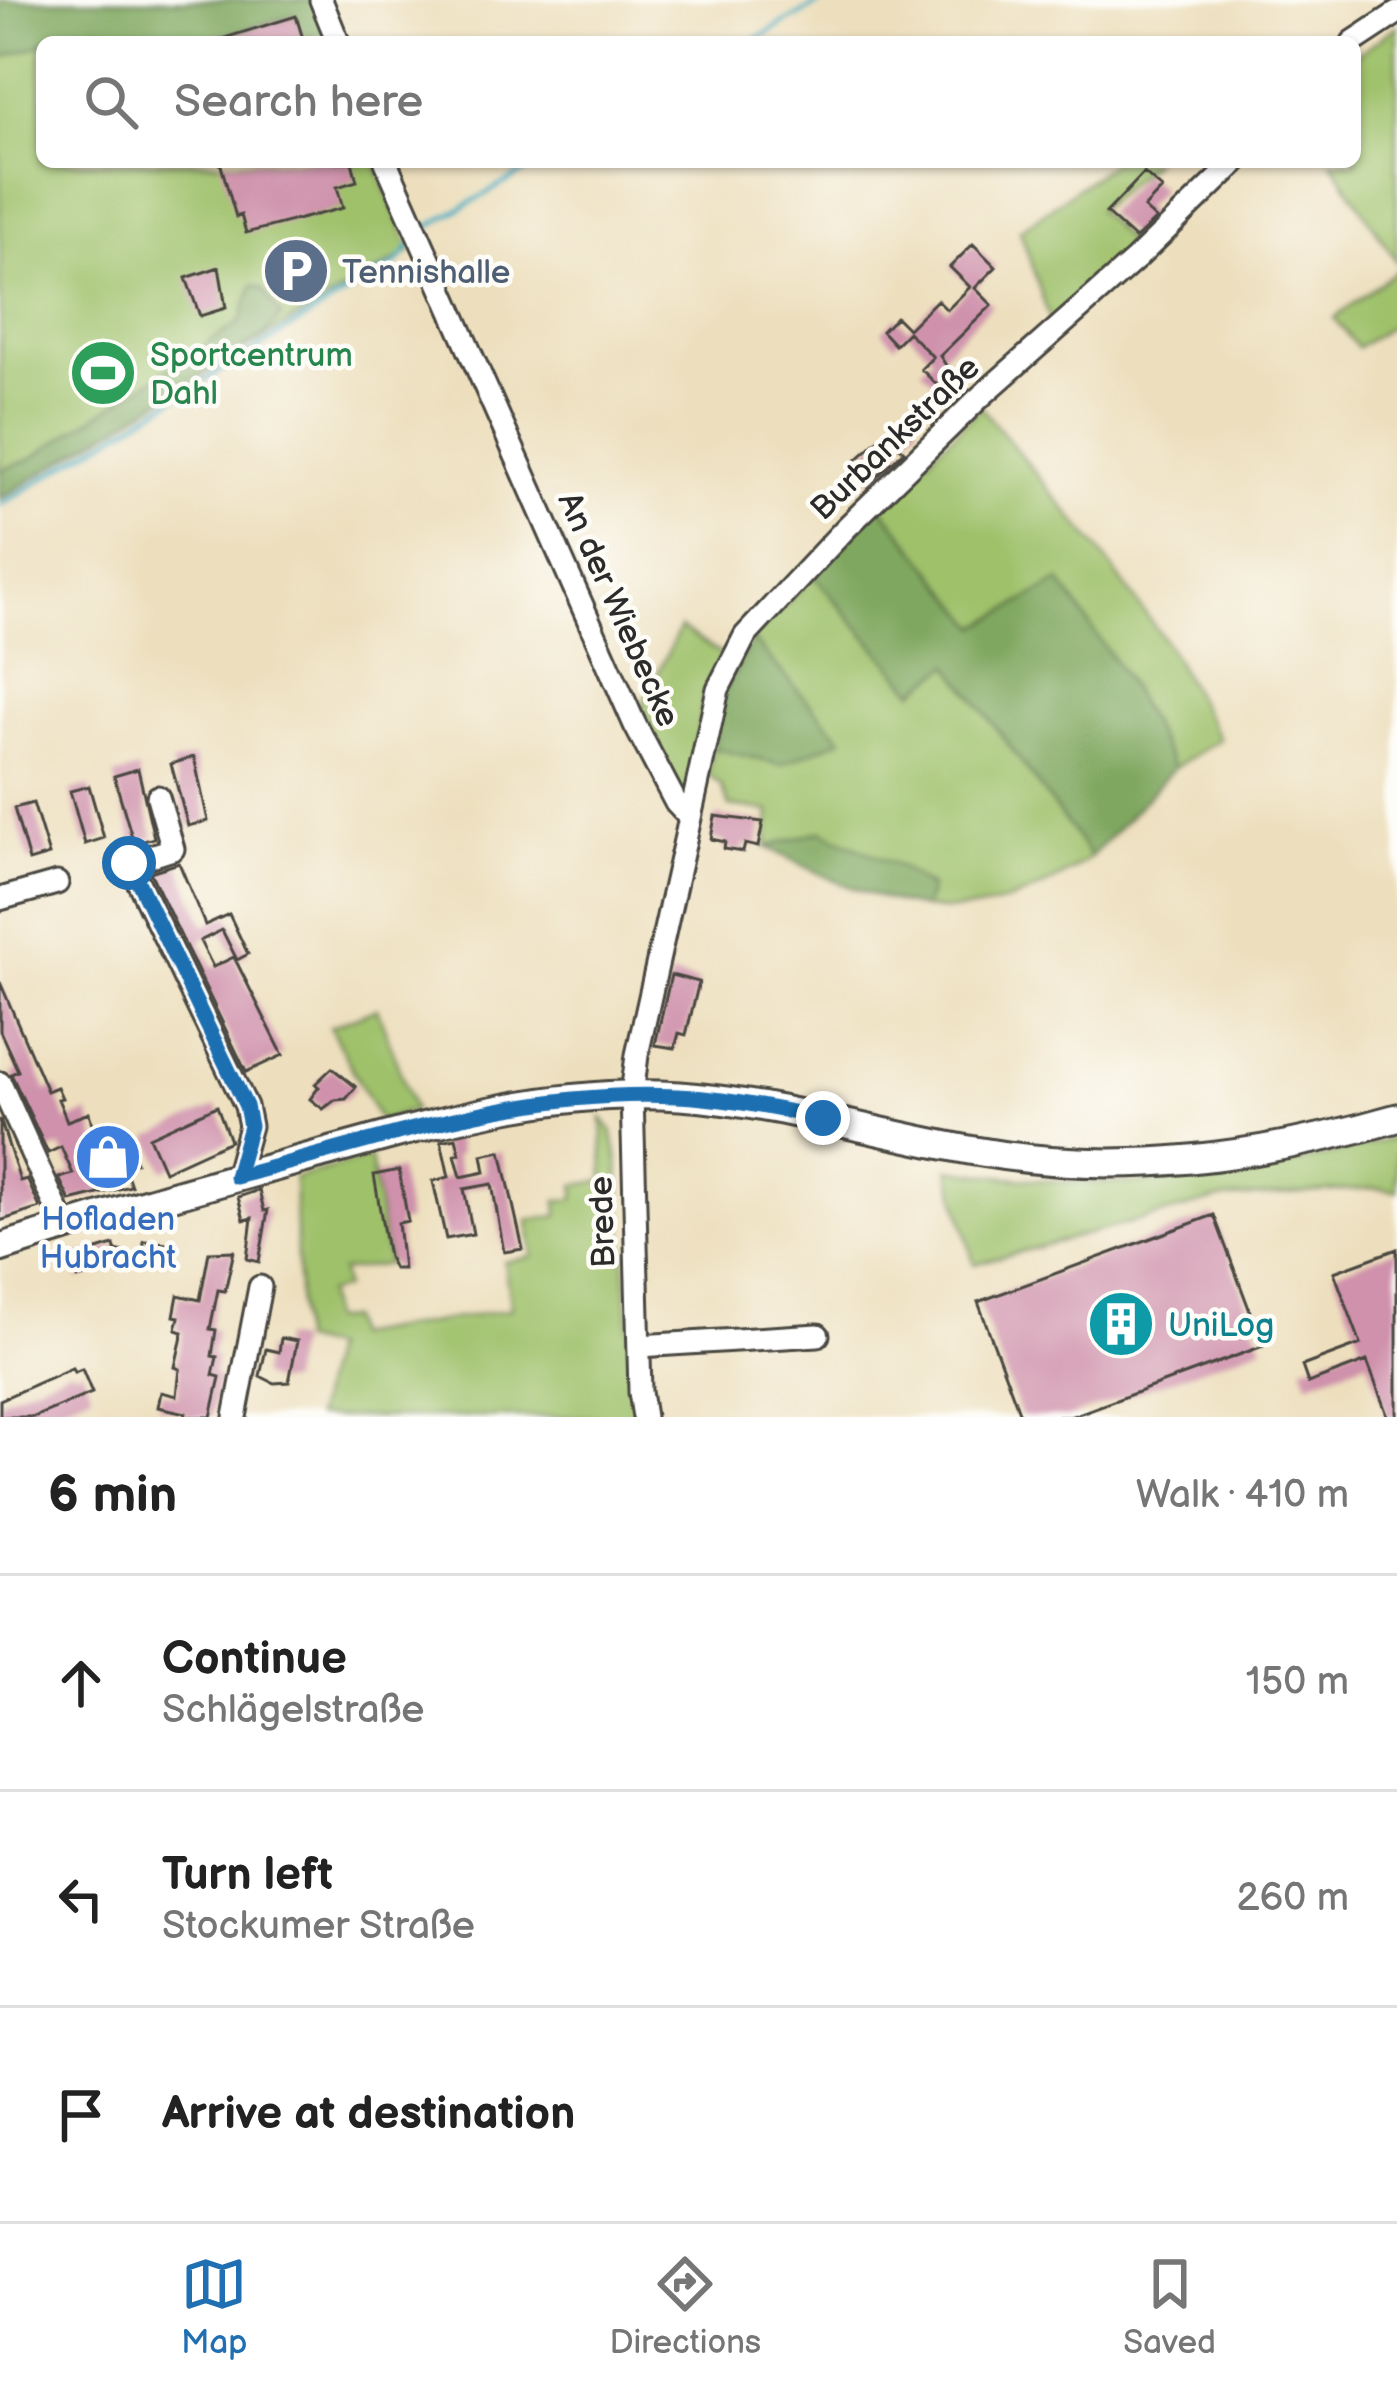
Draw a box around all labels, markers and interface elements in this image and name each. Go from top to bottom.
search box [36,36,1361,168]
icon: search [78,69,144,135]
text: Search here [174,75,423,130]
parking icon: Tennishalle [261,236,331,306]
place label: Tennishalle [342,253,510,293]
place label: Sportcentrum Dahl [150,336,353,414]
sports icon: Sportcentrum Dahl [68,338,138,408]
street label: Burbankstraße [803,348,988,529]
street label: An der Wiebecke [549,486,688,733]
route start [102,836,156,890]
route end [796,1091,850,1145]
shop icon: Hofladen Hubracht [73,1122,143,1192]
street label: Brede [581,1175,625,1269]
place label: Hofladen Hubracht [40,1200,176,1278]
building icon: UniLog [1086,1289,1156,1359]
place label: UniLog [1168,1306,1274,1346]
text: 6 min [48,1465,177,1526]
text: Walk · 410 m [1136,1472,1349,1519]
text: Continue [162,1632,347,1687]
icon: ahead [48,1650,114,1716]
text: 150 m [1246,1659,1349,1706]
text: Schlägelstraße [162,1687,424,1734]
text: Turn left [162,1848,333,1903]
icon: left [48,1866,114,1932]
text: 260 m [1236,1875,1349,1922]
text: Stockumer Straße [162,1903,475,1950]
icon: arrive [48,2082,114,2148]
text: Arrive at destination [162,2087,575,2142]
tab: Map [181,2251,247,2363]
tab: Directions [610,2251,761,2363]
tab: Saved [1123,2251,1216,2363]

